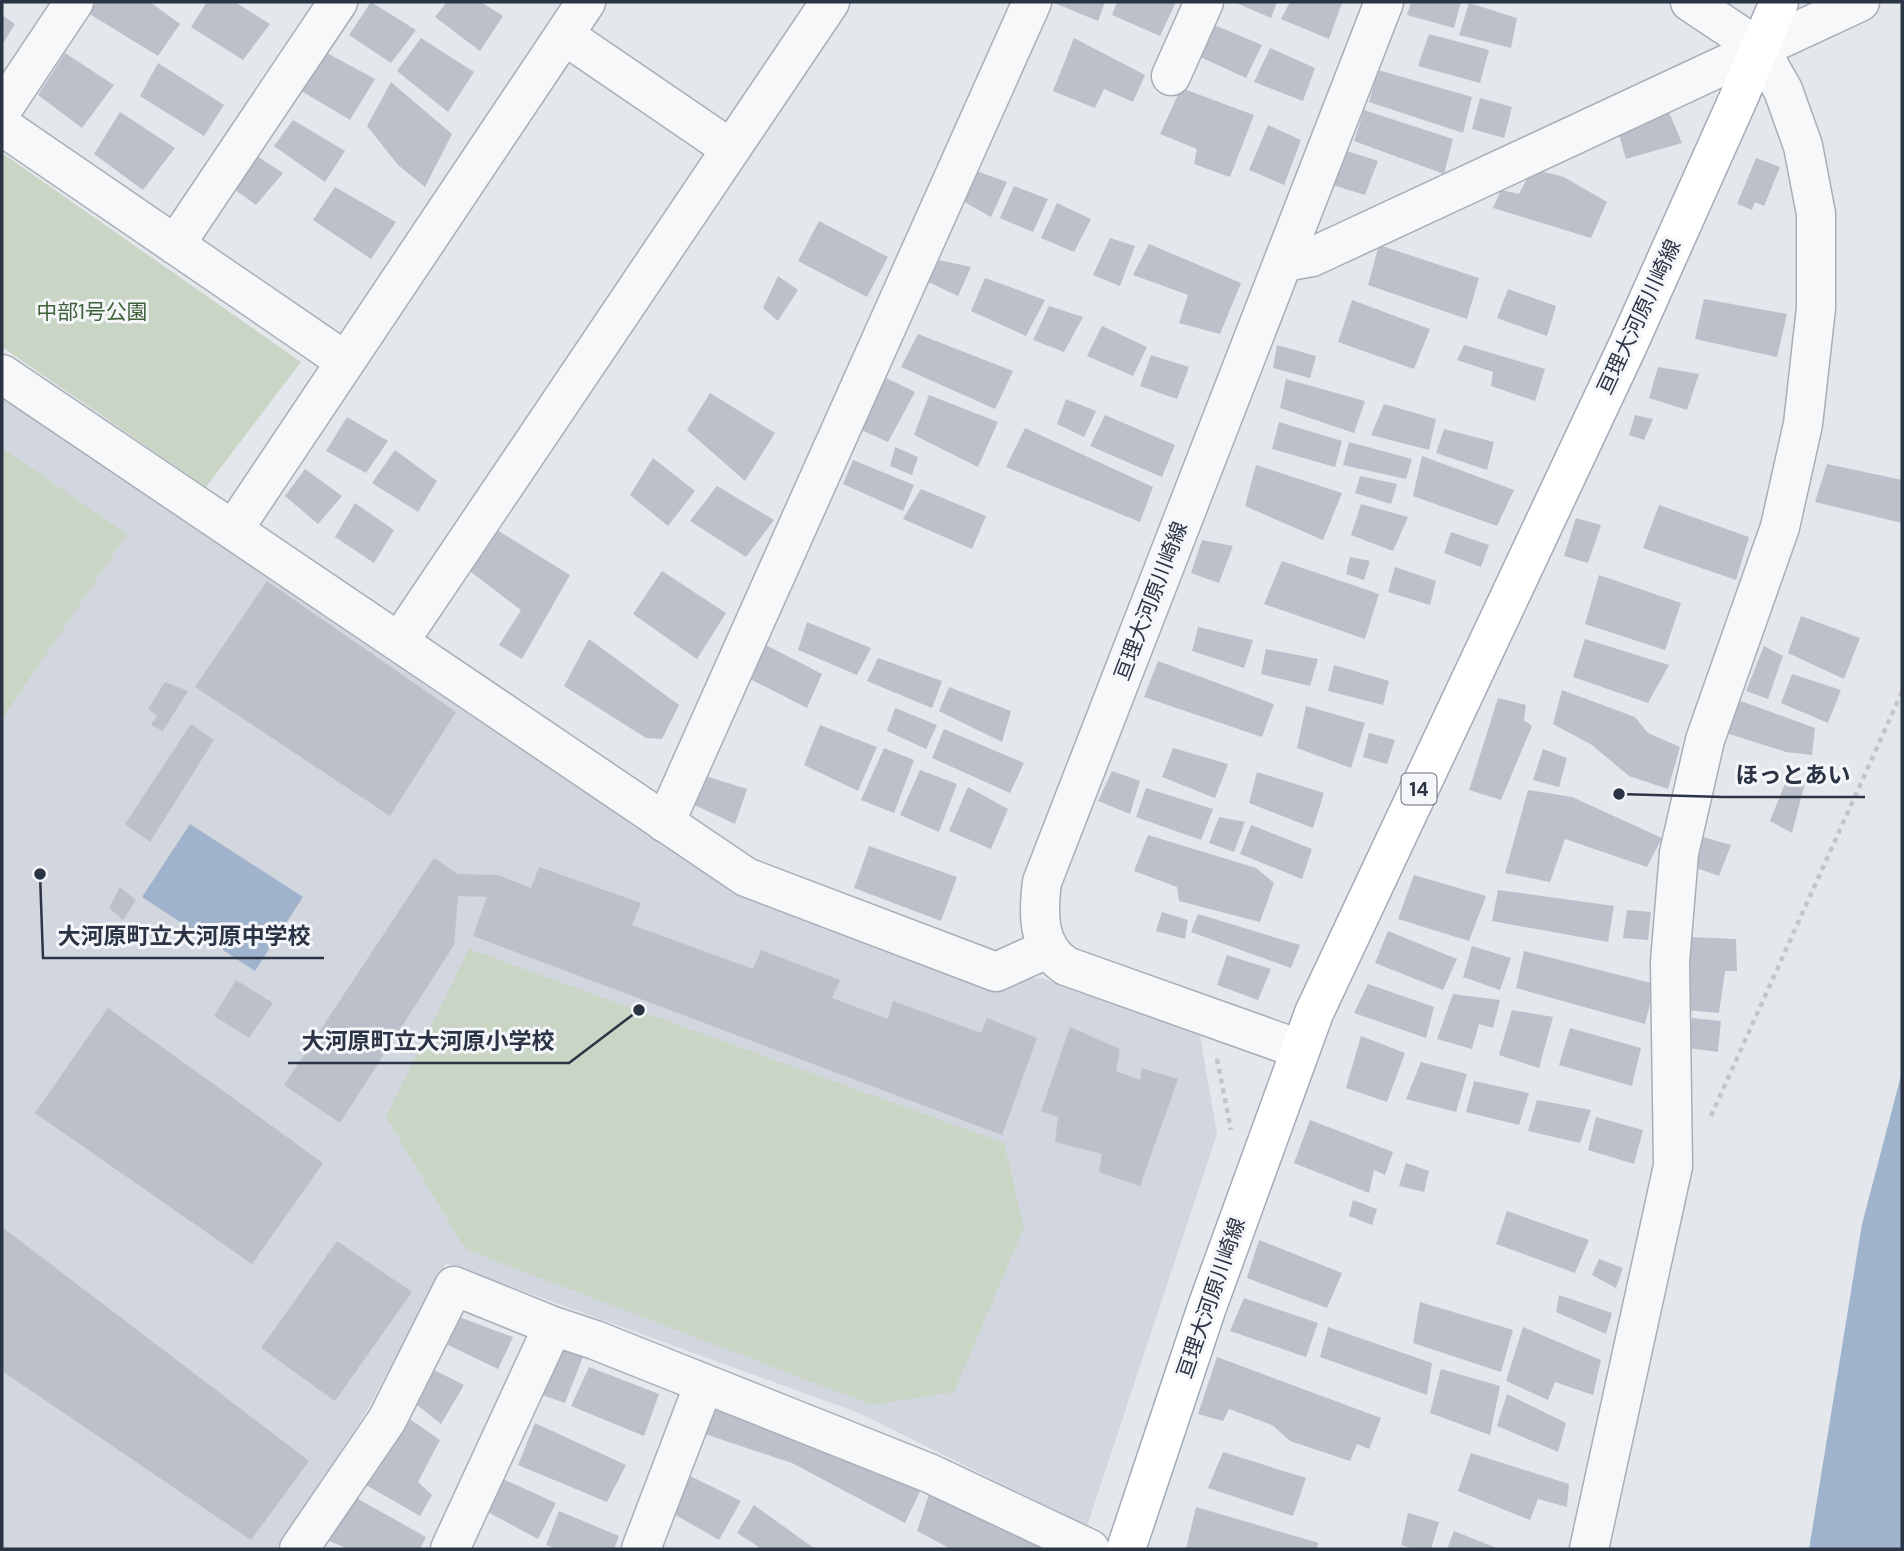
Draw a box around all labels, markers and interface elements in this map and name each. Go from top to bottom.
street label: 亘理大河原川崎線 [1591,235,1687,399]
park label: 中部1号公園 [36,298,148,326]
street label: 亘理大河原川崎線 [1108,518,1194,684]
callout: ほっとあい [1722,753,1865,797]
text: ほっとあい [1736,760,1851,790]
road number: 14 [1402,774,1436,804]
callout: 大河原町立大河原中学校 [43,914,324,958]
text: 大河原町立大河原中学校 [58,921,311,951]
callout: 大河原町立大河原小学校 [288,1019,569,1063]
text: 大河原町立大河原小学校 [302,1026,555,1056]
street label: 亘理大河原川崎線 [1170,1214,1252,1382]

